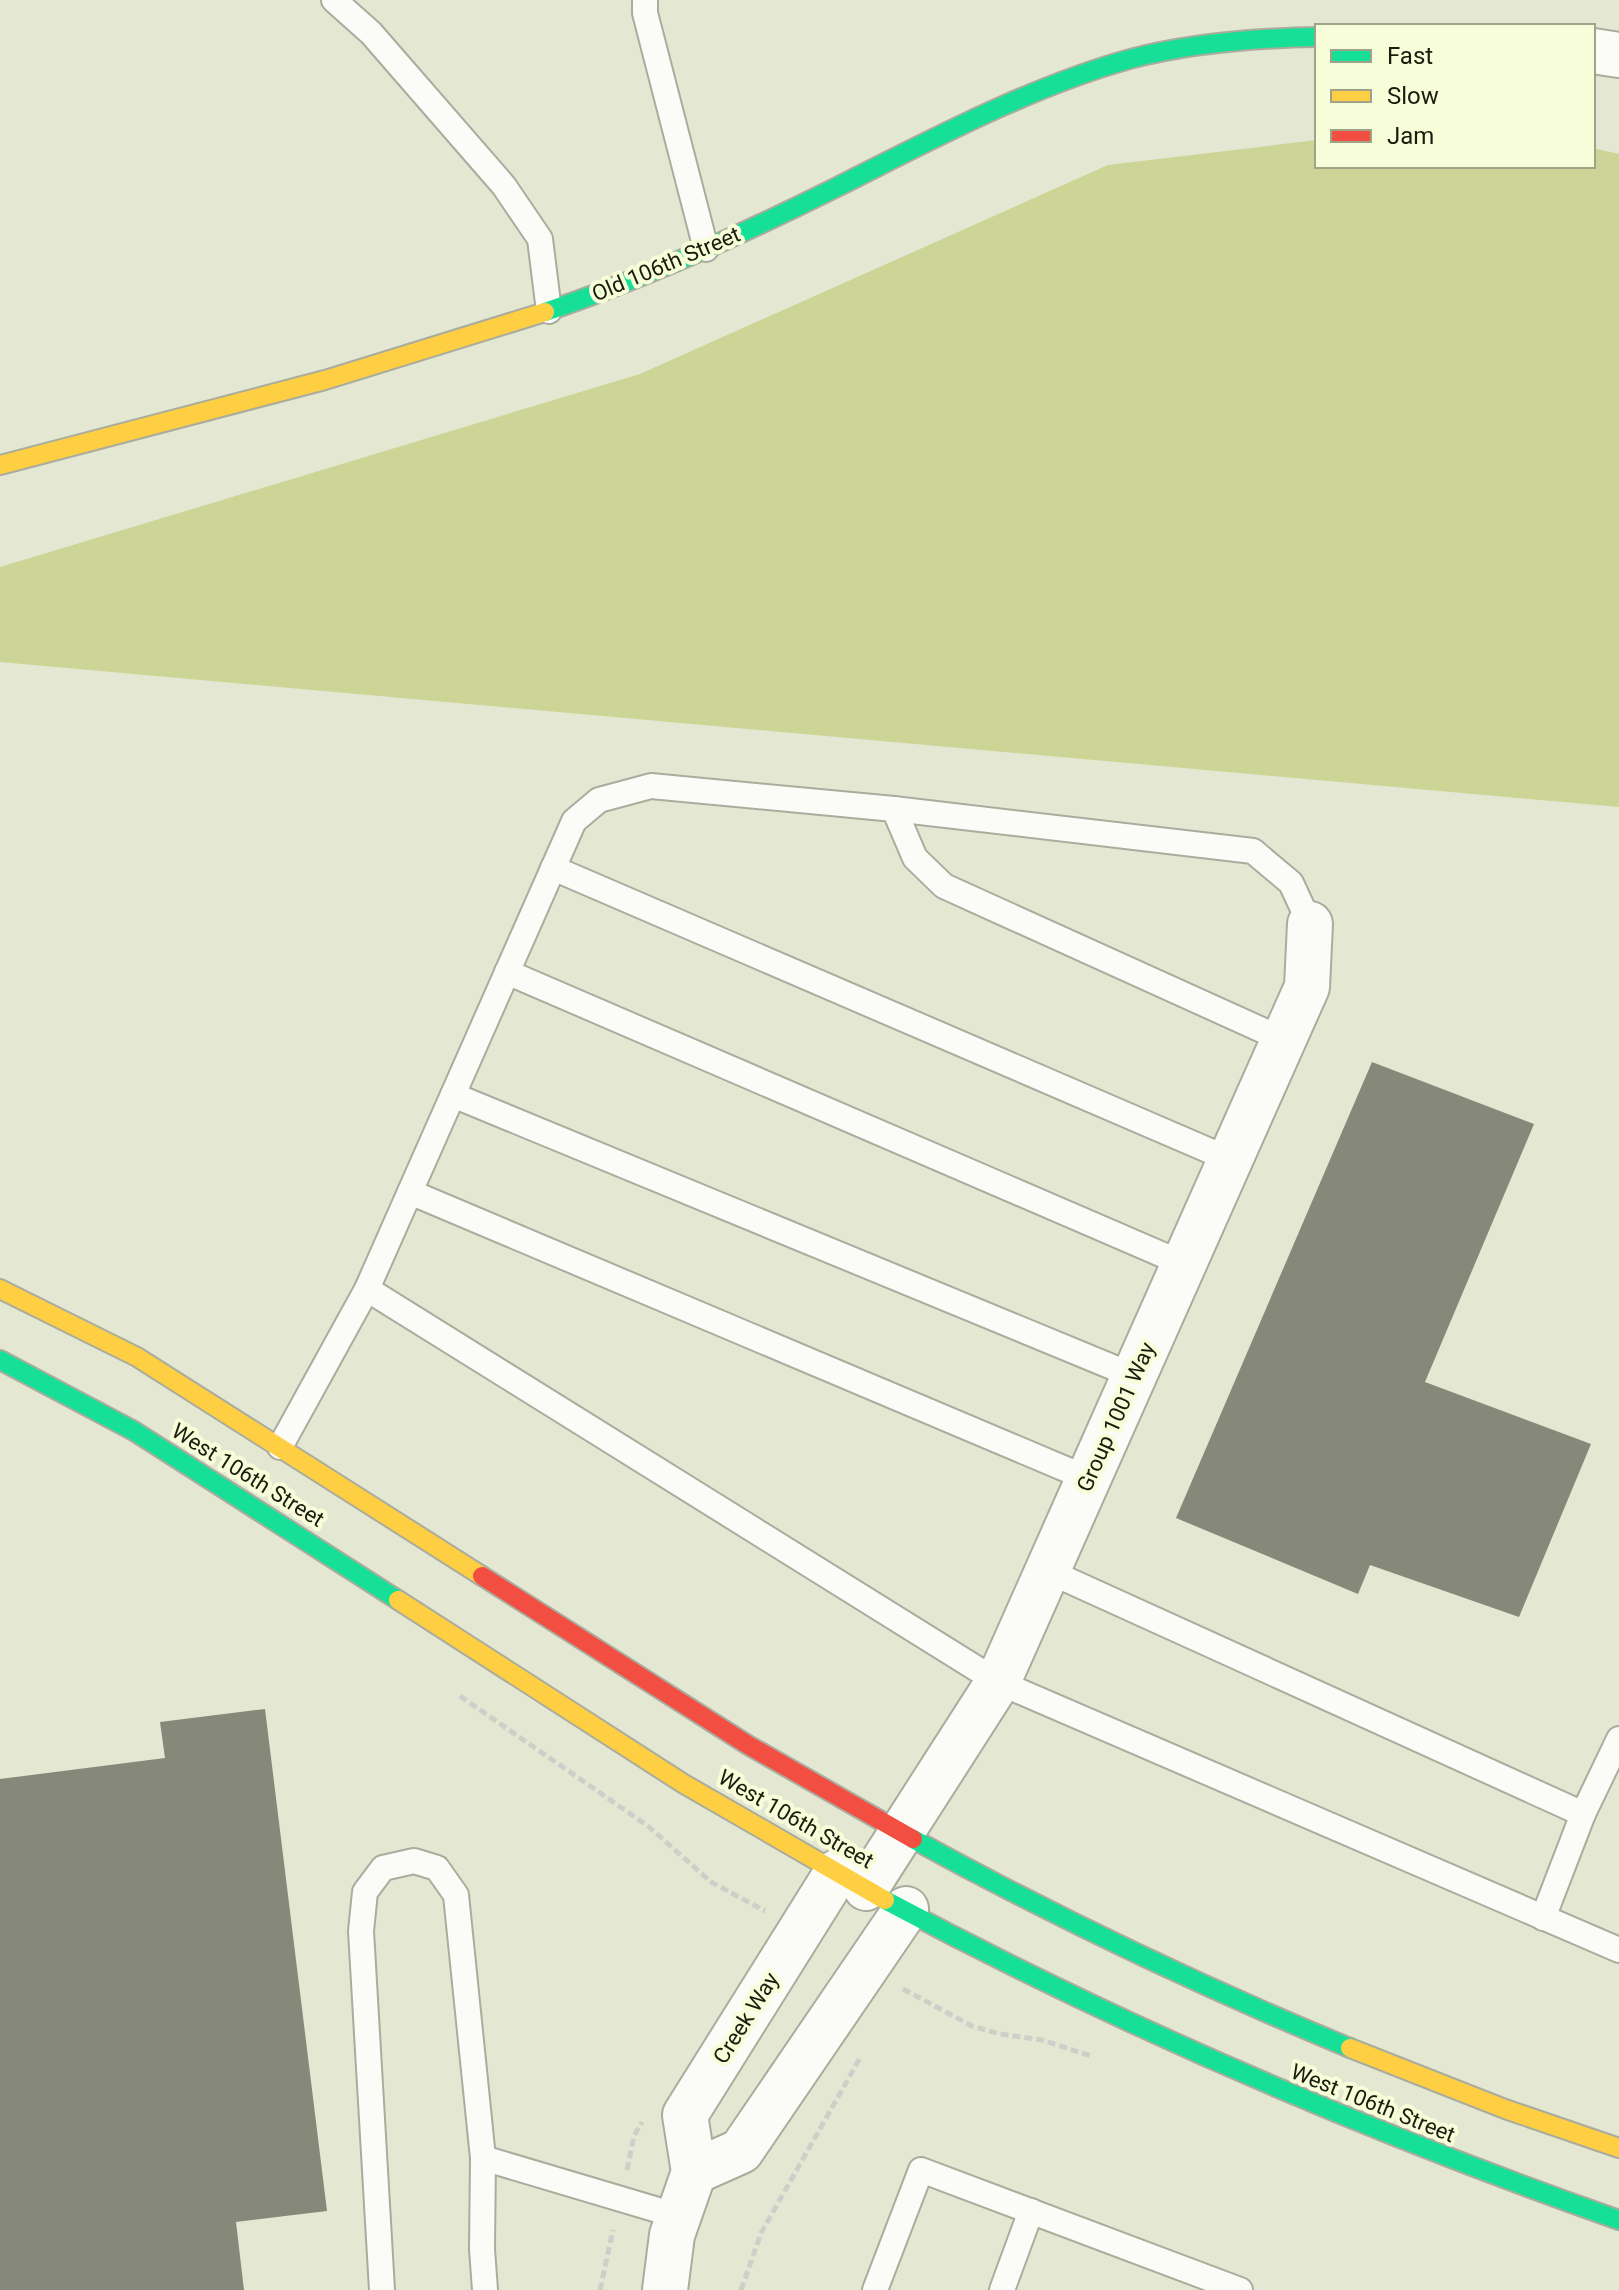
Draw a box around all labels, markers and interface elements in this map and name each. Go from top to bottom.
legend [1315,24,1595,168]
text: Fast [1387,42,1433,70]
text: Slow [1387,82,1439,110]
text: Jam [1387,122,1434,150]
street label: Old 106th Street [588,222,744,306]
street label: Group 1001 Way [1072,1338,1160,1496]
street label: West 106th Street [167,1418,329,1532]
street label: West 106th Street [714,1764,878,1874]
street label: Creek Way [708,1967,784,2068]
street label: West 106th Street [1287,2059,1459,2147]

